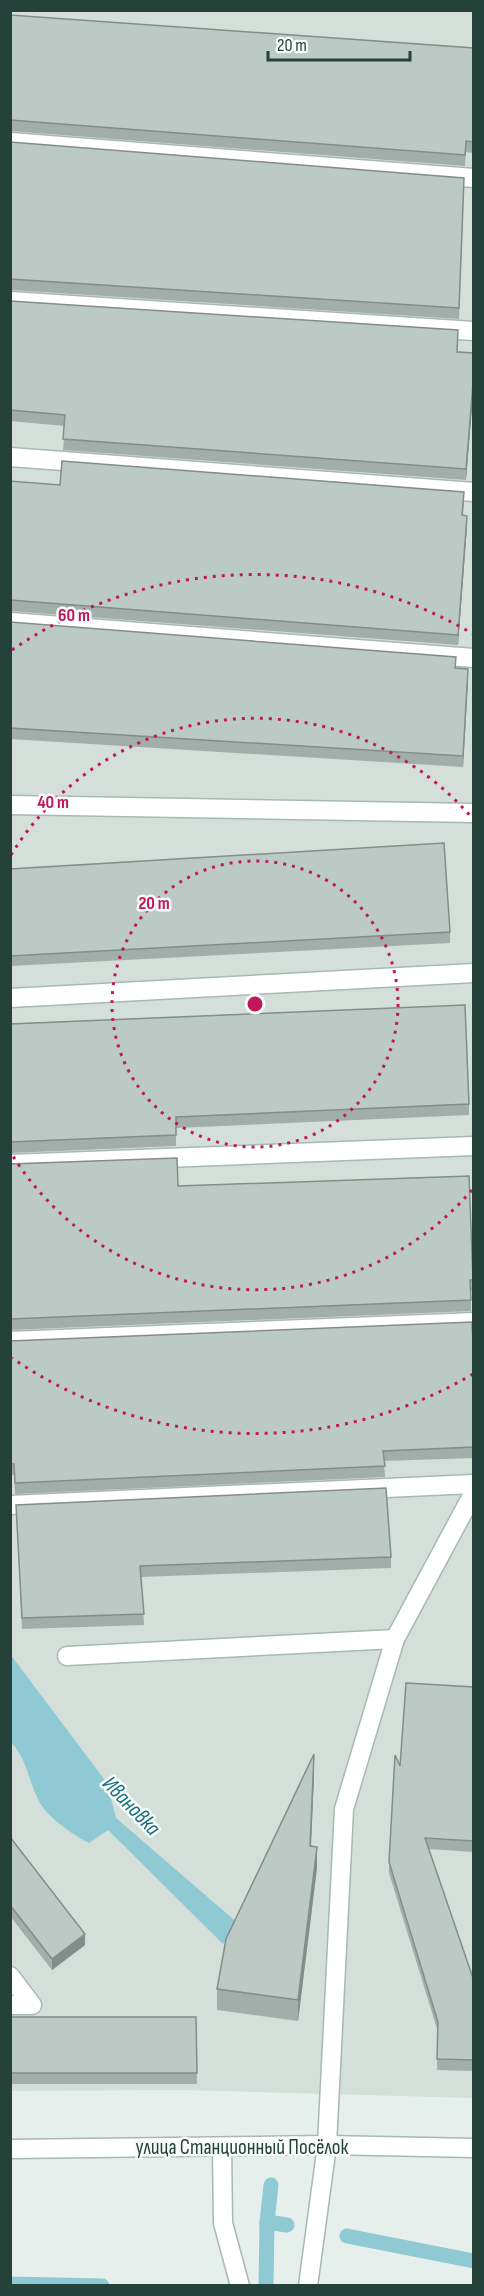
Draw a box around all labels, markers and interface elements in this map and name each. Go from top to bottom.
scale bar [268,24,410,62]
text: 20 m [277,35,307,56]
text: 60 m [58,605,90,626]
text: 40 m [37,792,69,813]
text: 20 m [138,893,170,914]
centre of rings [245,994,265,1014]
water label: Ивановка [96,1771,166,1842]
street label: улица Станционный Посёлок [136,2135,349,2160]

